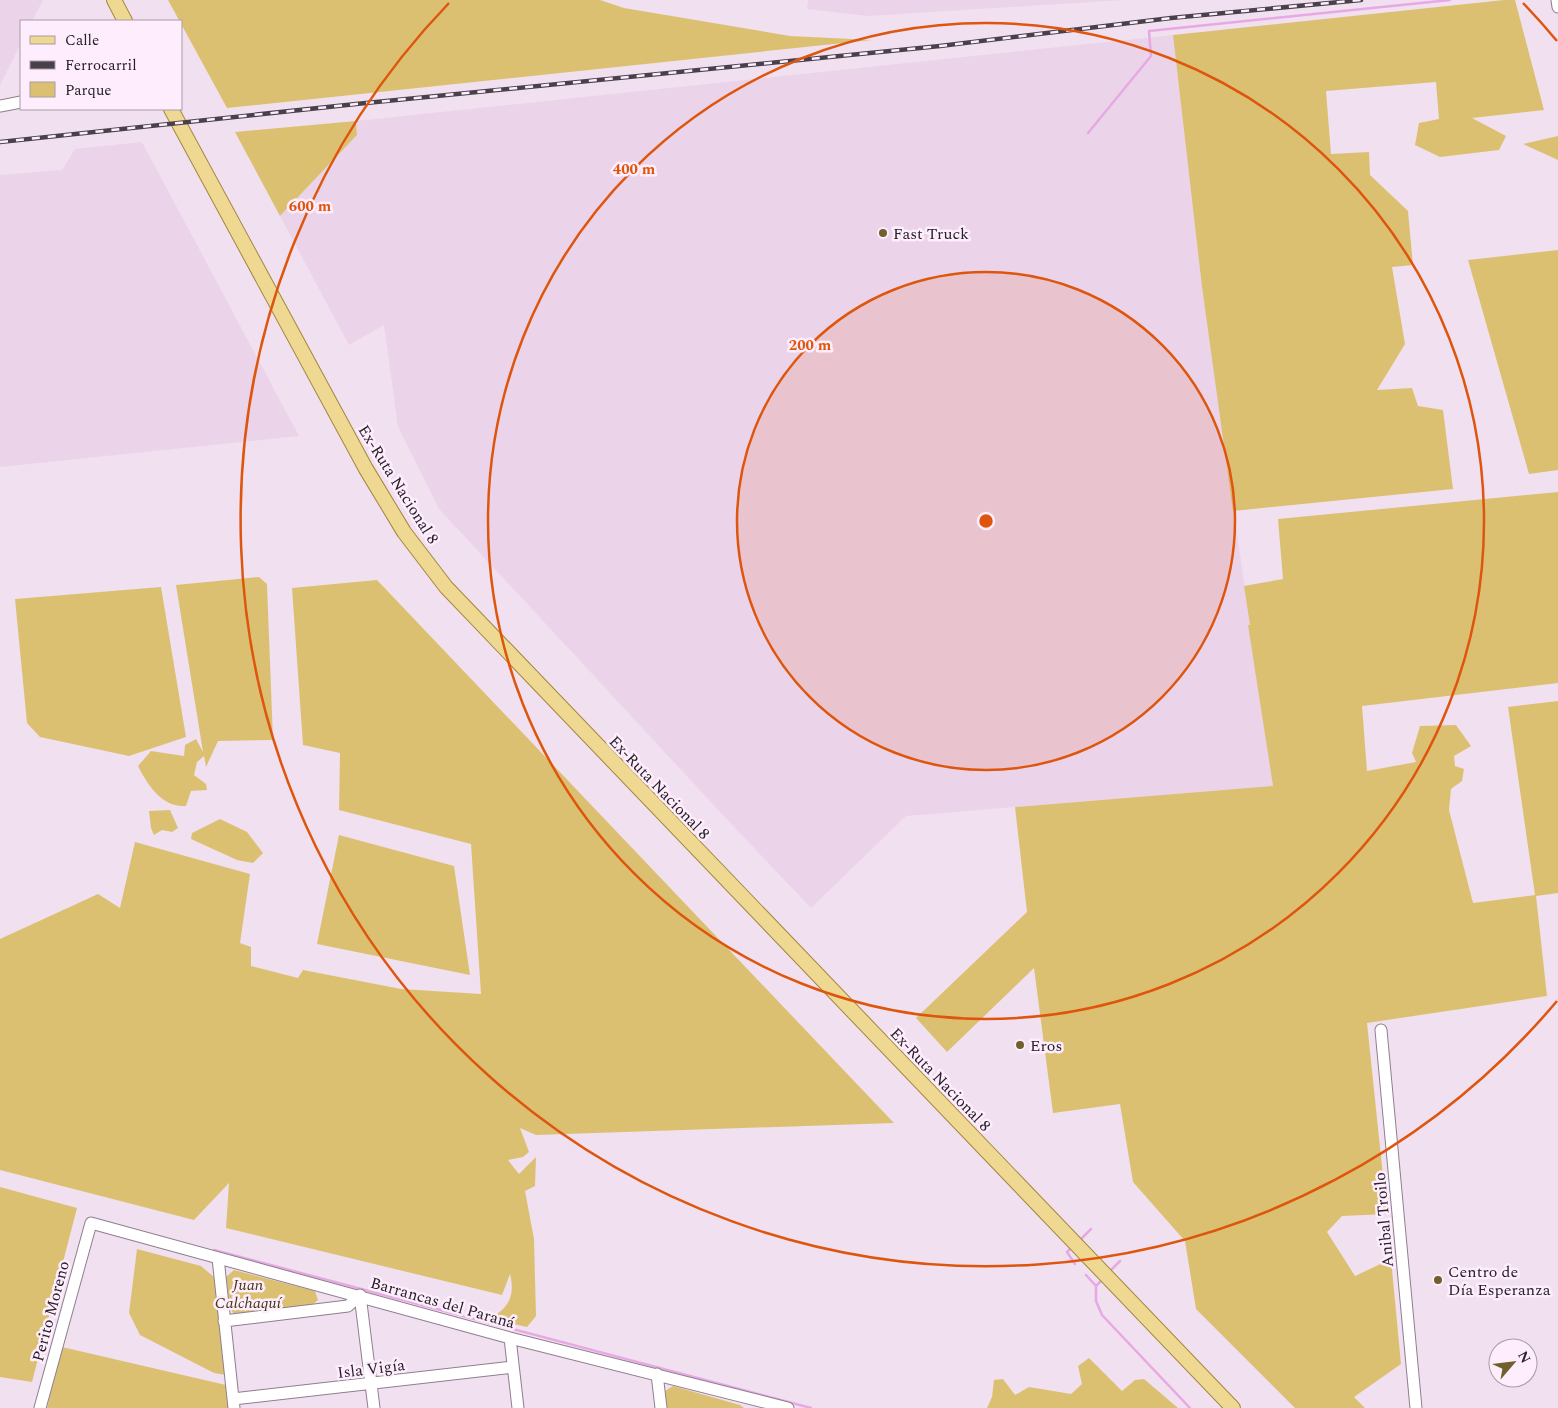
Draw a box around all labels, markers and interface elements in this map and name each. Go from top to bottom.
legend [20,20,182,110]
text: Calle [65,29,99,52]
text: Ferrocarril [65,54,137,77]
text: Parque [65,79,112,102]
text: 400 m [613,158,656,181]
text: 600 m [289,195,332,218]
place label: Fast Truck [893,222,969,246]
marker: Fast Truck [877,227,889,239]
text: 200 m [789,334,832,357]
street label: Ex-Ruta Nacional 8 [352,420,445,549]
centre of rings [977,512,995,530]
street label: Ex-Ruta Nacional 8 [603,730,715,845]
street label: Ex-Ruta Nacional 8 [884,1022,996,1137]
place label: Eros [1030,1034,1062,1058]
marker: Eros [1014,1039,1026,1051]
street label: Anibal Troilo [1368,1171,1400,1268]
street label: Perito Moreno [26,1258,76,1364]
place label: Centro de Día Esperanza [1448,1260,1551,1302]
street label: Barrancas del Paraná [368,1271,518,1335]
park label: Juan Calchaquí [215,1273,283,1315]
marker: Centro de Día Esperanza [1432,1274,1444,1286]
north arrow [1488,1338,1538,1388]
text: N [1512,1347,1536,1367]
street label: Isla Vigía [336,1353,407,1385]

